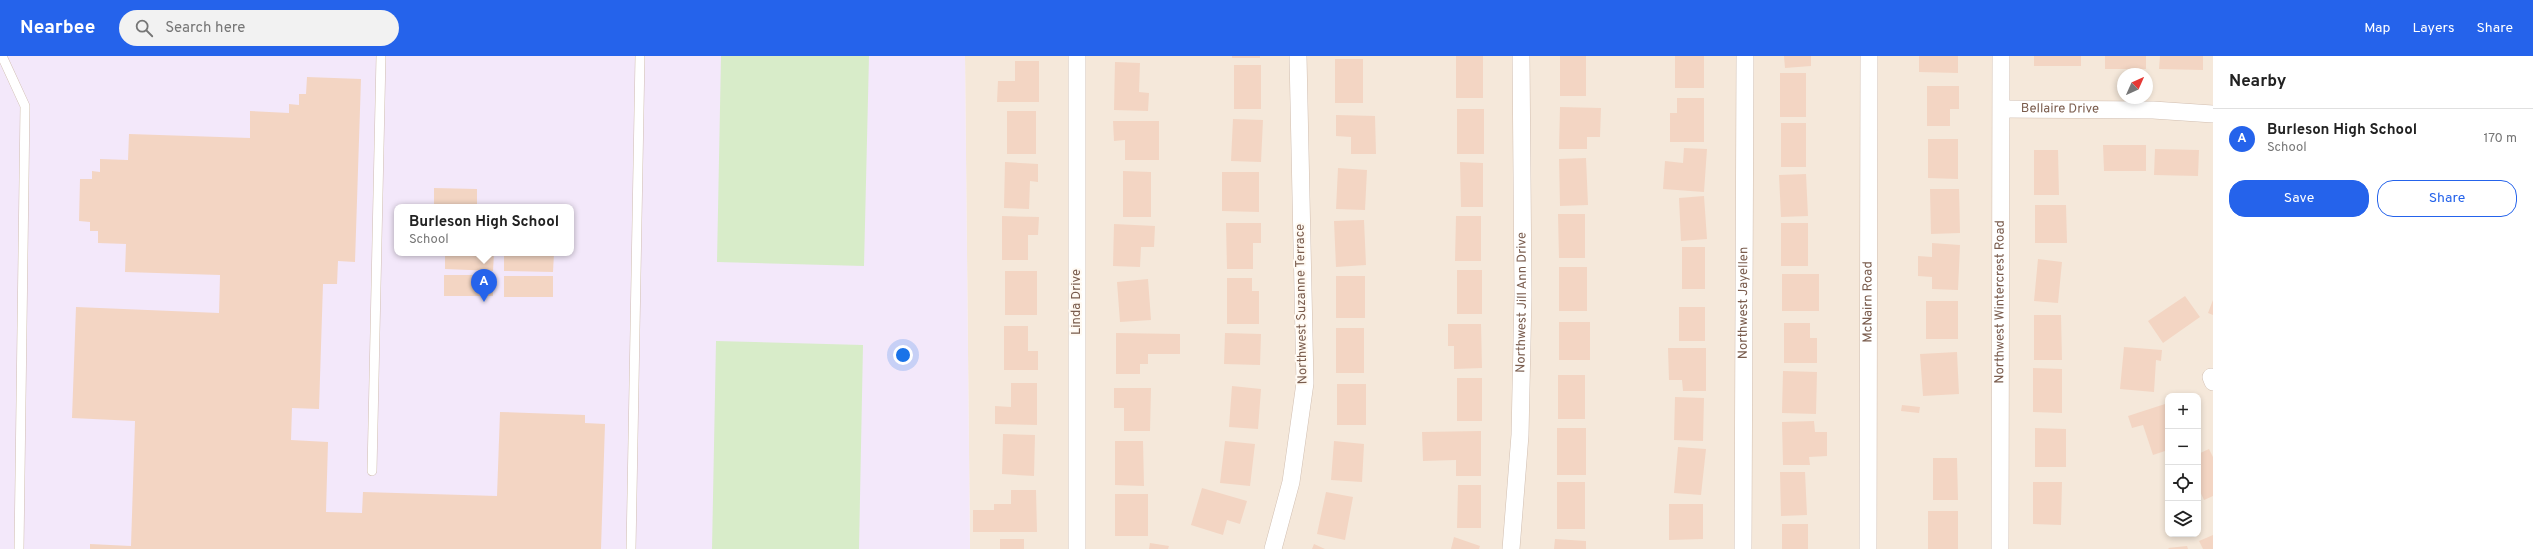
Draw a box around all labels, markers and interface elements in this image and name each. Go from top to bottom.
search box [119,10,399,46]
text: Nearbee [20,16,95,40]
icon: search [133,17,155,39]
text: Search here [165,19,245,38]
text: Map [2364,20,2390,37]
text: Layers [2412,20,2454,37]
text: Share [2476,20,2513,37]
north arrow [2117,68,2153,104]
text: Nearby [2229,71,2286,93]
street label: Bellaire Drive [2021,101,2099,118]
text: Burleson High School [2267,121,2417,140]
text: A [2237,131,2247,147]
text: 170 m [2483,131,2517,147]
text: School [2267,140,2307,156]
button: Save [2229,180,2369,217]
button: Share [2377,180,2517,217]
popup [394,204,574,256]
text: Burleson High School [409,213,559,232]
street label: Northwest Wintercrest Road [1992,220,2009,384]
street label: Northwest Suzanne Terrace [1293,224,1311,384]
text: School [409,232,449,248]
street label: Northwest Jill Ann Drive [1513,232,1531,373]
street label: Northwest Jayellen [1736,247,1752,359]
street label: McNairn Road [1860,261,1877,343]
pin: A [471,269,497,302]
street label: Linda Drive [1069,269,1085,335]
your location [893,345,913,365]
map controls [2165,393,2201,537]
button: + [2165,393,2201,429]
button: − [2165,429,2201,465]
button: locate [2165,465,2201,501]
button: layers [2165,501,2201,537]

